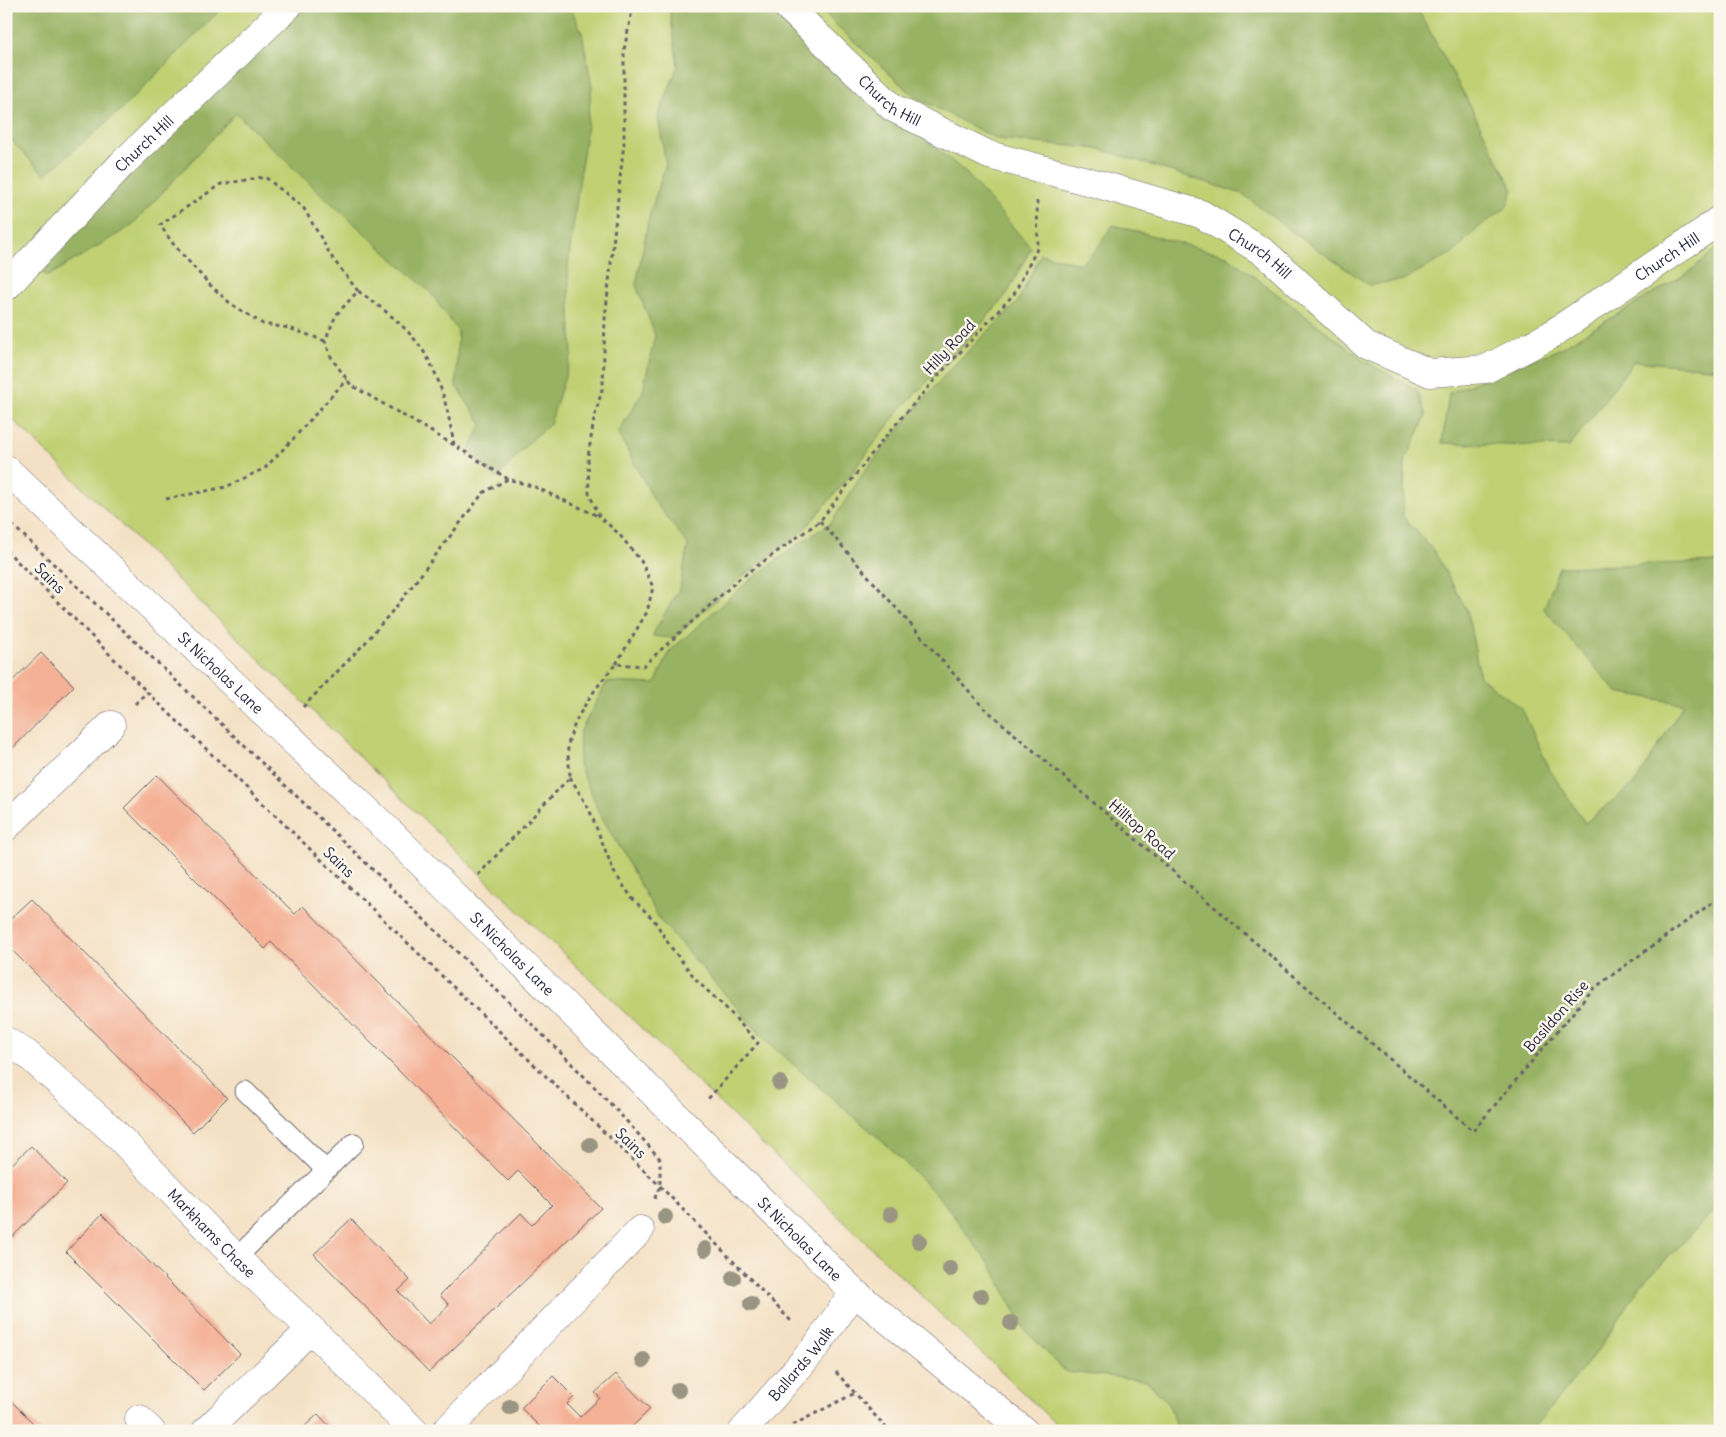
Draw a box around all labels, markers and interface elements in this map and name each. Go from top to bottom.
street label: Church Hill [855,71,924,130]
street label: Church Hill [110,111,177,176]
street label: Church Hill [1225,224,1296,282]
street label: Church Hill [1631,228,1703,285]
street label: Hilly Road [919,315,979,378]
street label: Sains [31,559,69,597]
street label: St Nicholas Lane [174,627,268,717]
street label: Hilltop Road [1105,795,1179,863]
street label: Sains [320,843,359,881]
street label: St Nicholas Lane [466,908,559,999]
street label: Basildon Rise [1520,976,1592,1056]
street label: Sains [612,1124,651,1162]
street label: Markhams Chase [164,1184,260,1281]
street label: St Nicholas Lane [754,1193,846,1284]
street label: Ballards Walk [764,1322,837,1405]

